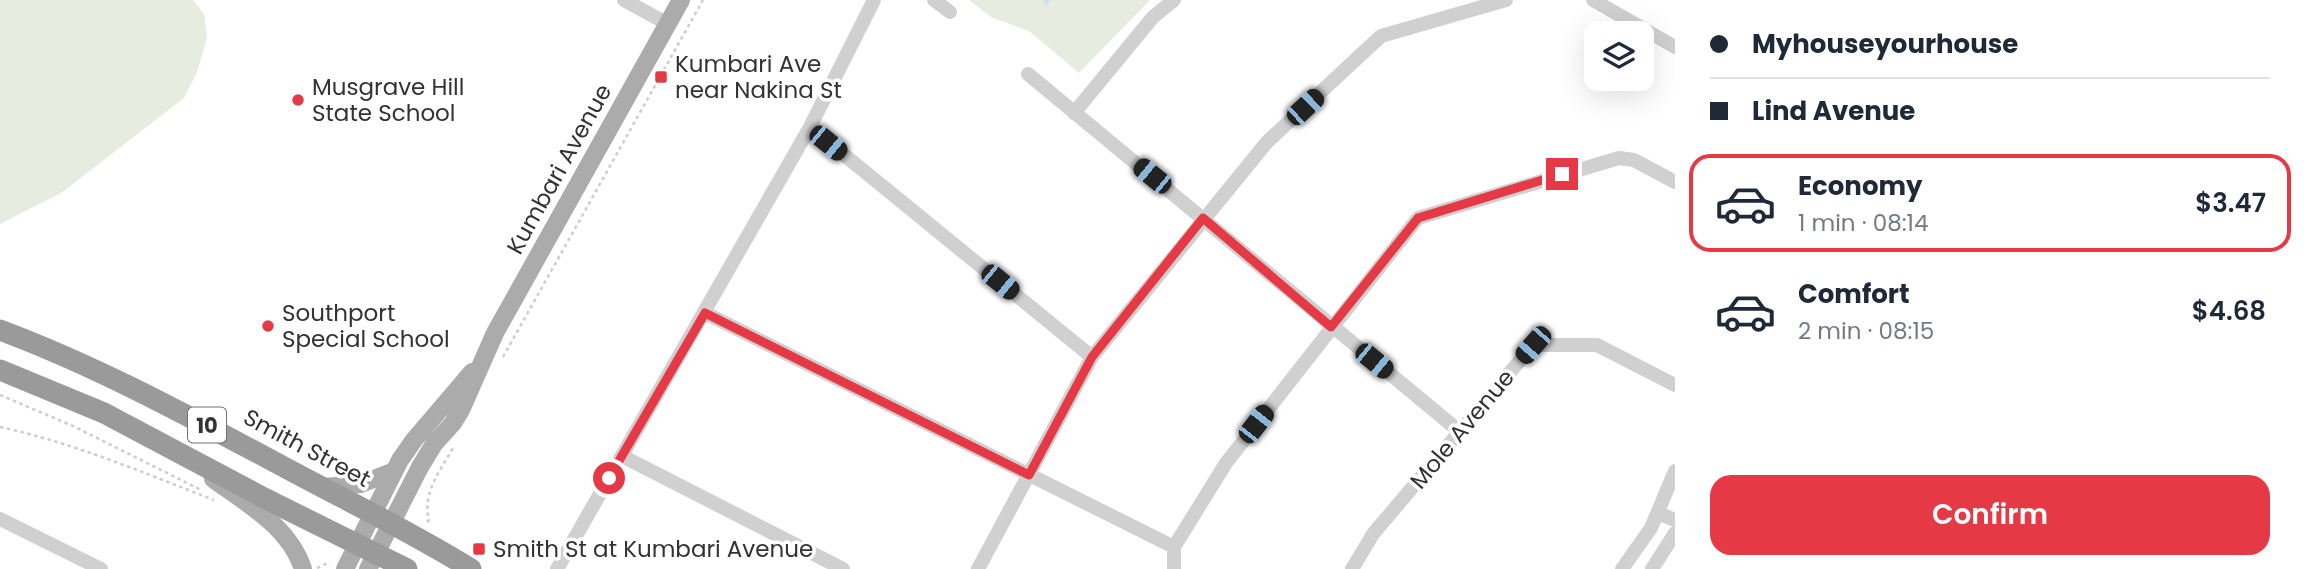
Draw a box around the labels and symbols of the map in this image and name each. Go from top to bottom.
place label: Kumbari Ave near Nakina St [675,48,842,106]
marker: Kumbari Ave near Nakina St [653,69,669,85]
place label: Musgrave Hill State School [312,71,464,129]
street label: Kumbari Avenue [499,78,619,260]
car [1283,85,1328,129]
marker: Musgrave Hill State School [290,92,306,108]
car [806,122,851,164]
car [1130,155,1175,197]
route end [1546,158,1578,190]
car [978,261,1023,303]
place label: Southport Special School [282,297,450,355]
marker: Southport Special School [260,318,276,334]
car [1512,322,1555,368]
car [1352,340,1397,382]
street label: Mole Avenue [1403,362,1521,496]
street label: Smith Street [238,401,376,495]
car [1235,401,1278,447]
road number: 10 [188,408,226,442]
route start [593,462,625,494]
place label: Smith St at Kumbari Avenue [493,533,813,565]
marker: Smith St at Kumbari Avenue [471,541,487,557]

